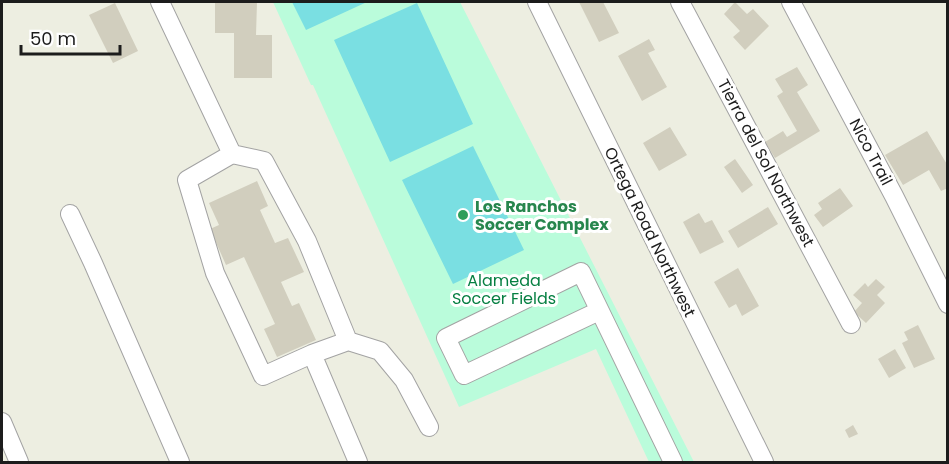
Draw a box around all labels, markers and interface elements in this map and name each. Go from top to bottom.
scale bar [21,18,120,56]
text: 50 m [30,26,76,51]
street label: Tierra del Sol Northwest [712,75,820,251]
street label: Nico Trail [844,114,898,190]
street label: Ortega Road Northwest [599,143,701,321]
place label: Los Ranchos Soccer Complex [475,195,609,236]
marker: Los Ranchos Soccer Complex [456,208,470,222]
park label: Alameda Soccer Fields [452,269,556,310]

